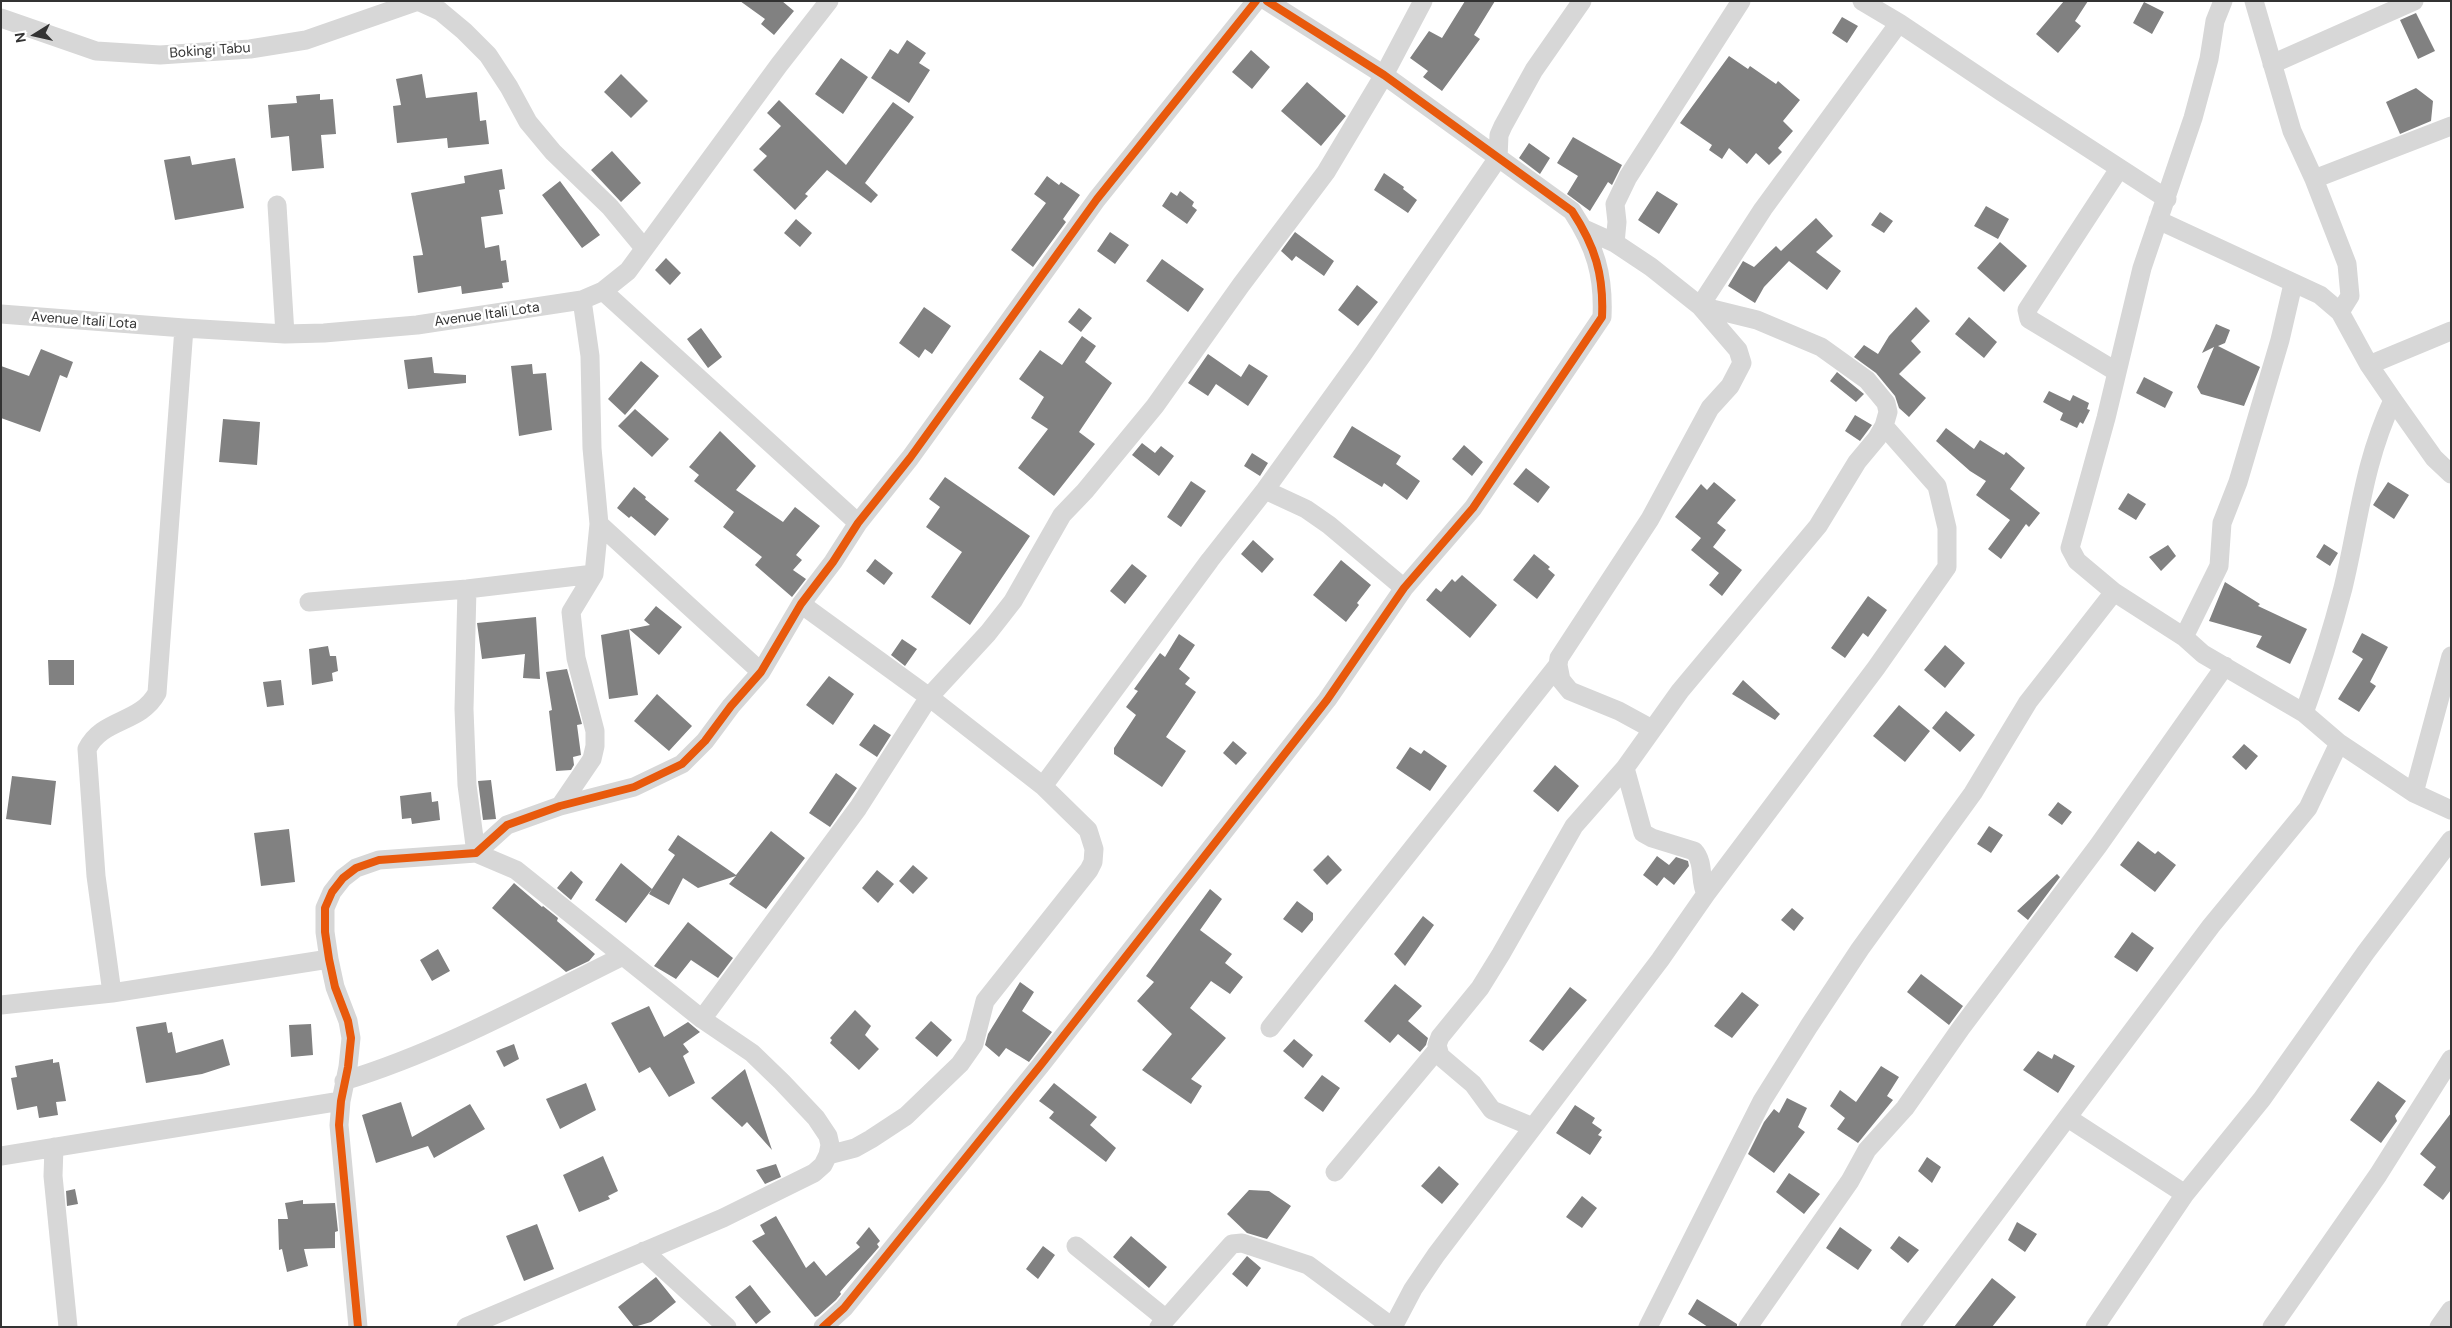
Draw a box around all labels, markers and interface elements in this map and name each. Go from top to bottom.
north arrow [10,10,60,60]
text: N [10,31,30,44]
street label: Bokingi Tabu [169,40,251,62]
street label: Avenue Itali Lota [433,299,541,331]
street label: Avenue Itali Lota [30,309,138,333]

